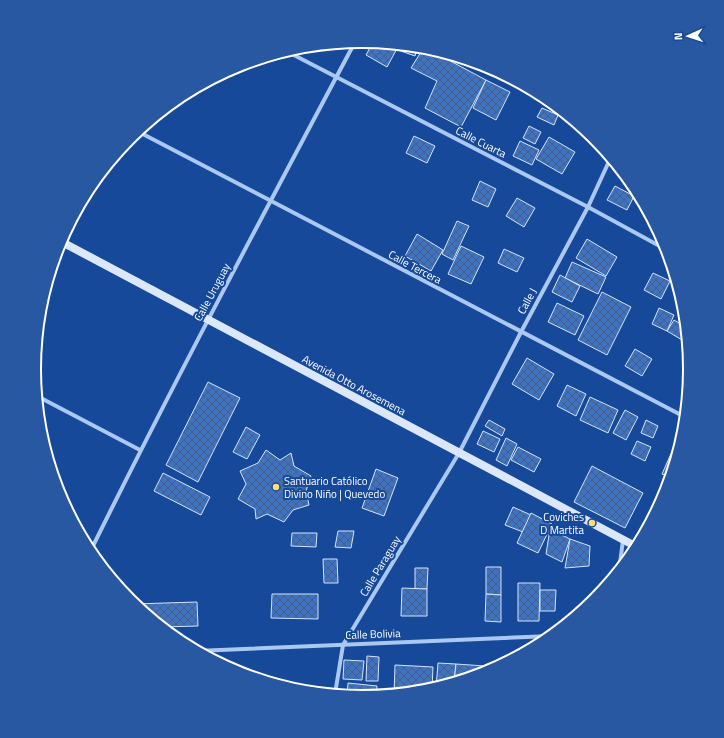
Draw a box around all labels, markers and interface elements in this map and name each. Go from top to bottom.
north arrow [668,16,708,56]
text: N [670,32,686,41]
street label: Calle Cuarta [453,122,510,162]
street label: Calle Tercera [386,246,445,288]
street label: Calle Uruguay [190,260,234,324]
street label: Calle J [513,285,541,317]
street label: Avenida Otto Arosemena [299,351,409,419]
place label: Santuario Católico Divino Niño | Quevedo [284,473,385,502]
marker: Santuario Católico Divino Niño | Quevedo [271,482,281,492]
place label: Coviches D Martita [540,509,584,538]
marker: Coviches D Martita [587,518,597,528]
street label: Calle Paraguay [356,532,405,599]
street label: Calle Bolivia [345,625,401,643]

